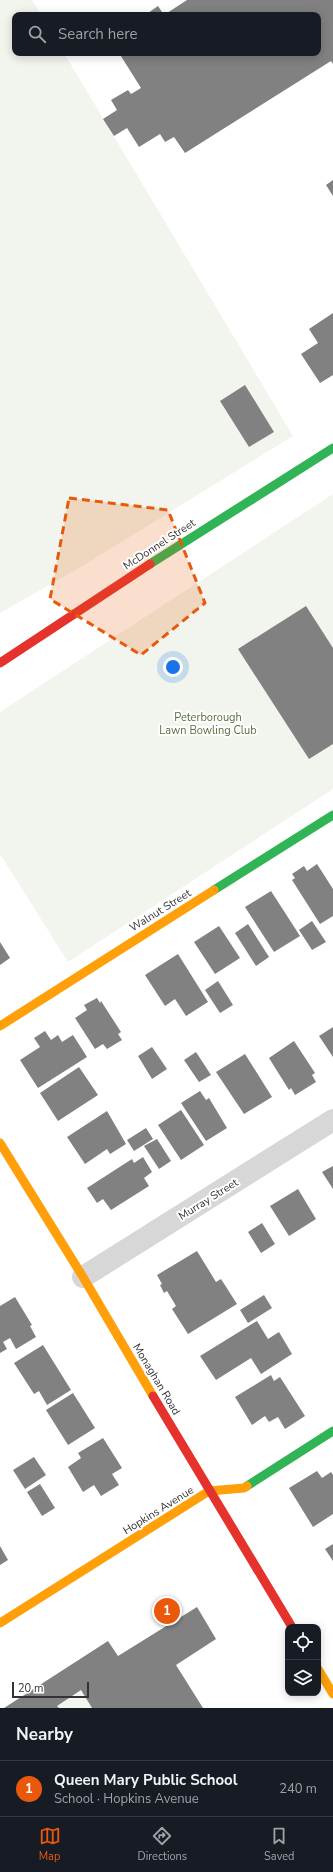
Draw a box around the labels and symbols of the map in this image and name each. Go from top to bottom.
street label: McDonnel Street [120,515,198,573]
your location [163,657,183,677]
park label: Peterborough Lawn Bowling Club [159,710,257,738]
street label: Walnut Street [127,886,194,935]
street label: Murray Street [176,1175,241,1224]
street label: Monaghan Road [129,1341,184,1418]
street label: Hopkins Avenue [120,1483,197,1538]
pin: 1 [154,1596,180,1626]
scale bar [12,1680,89,1699]

